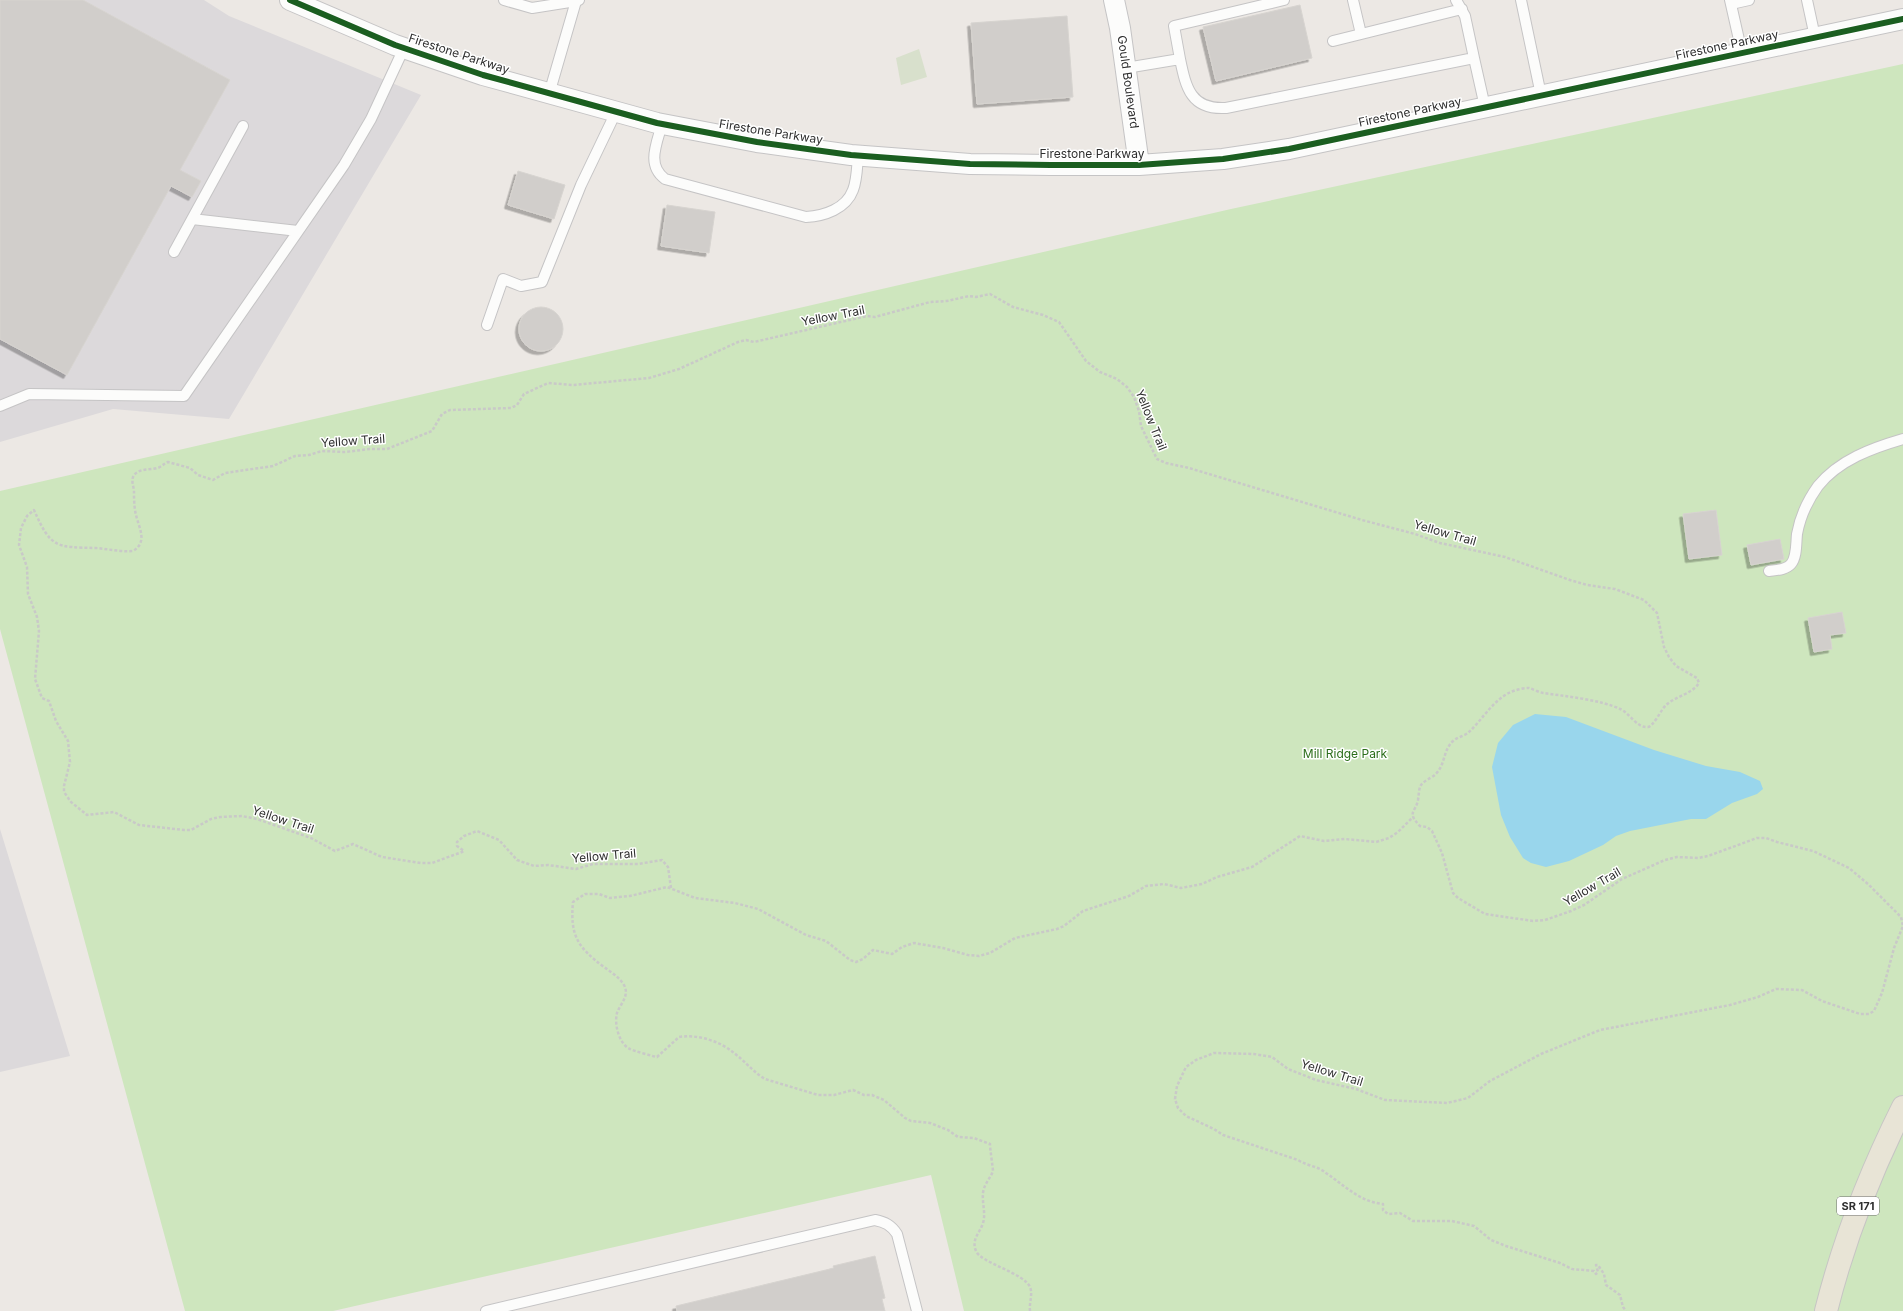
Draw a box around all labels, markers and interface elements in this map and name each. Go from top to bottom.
street label: Firestone Parkway [1674,26,1780,63]
street label: Firestone Parkway [407,30,512,77]
street label: Gould Boulevard [1115,34,1142,129]
street label: Firestone Parkway [1357,93,1463,130]
street label: Firestone Parkway [718,116,824,147]
street label: Firestone Parkway [1040,146,1145,161]
street label: Yellow Trail [800,302,866,329]
street label: Yellow Trail [1132,387,1170,452]
street label: Yellow Trail [320,431,386,450]
street label: Yellow Trail [1412,516,1478,549]
park label: Mill Ridge Park [1303,746,1388,761]
street label: Yellow Trail [250,802,316,837]
street label: Yellow Trail [571,845,637,866]
street label: Yellow Trail [1560,864,1623,909]
street label: Yellow Trail [1299,1056,1365,1089]
road number: SR 171 [1837,1197,1879,1215]

